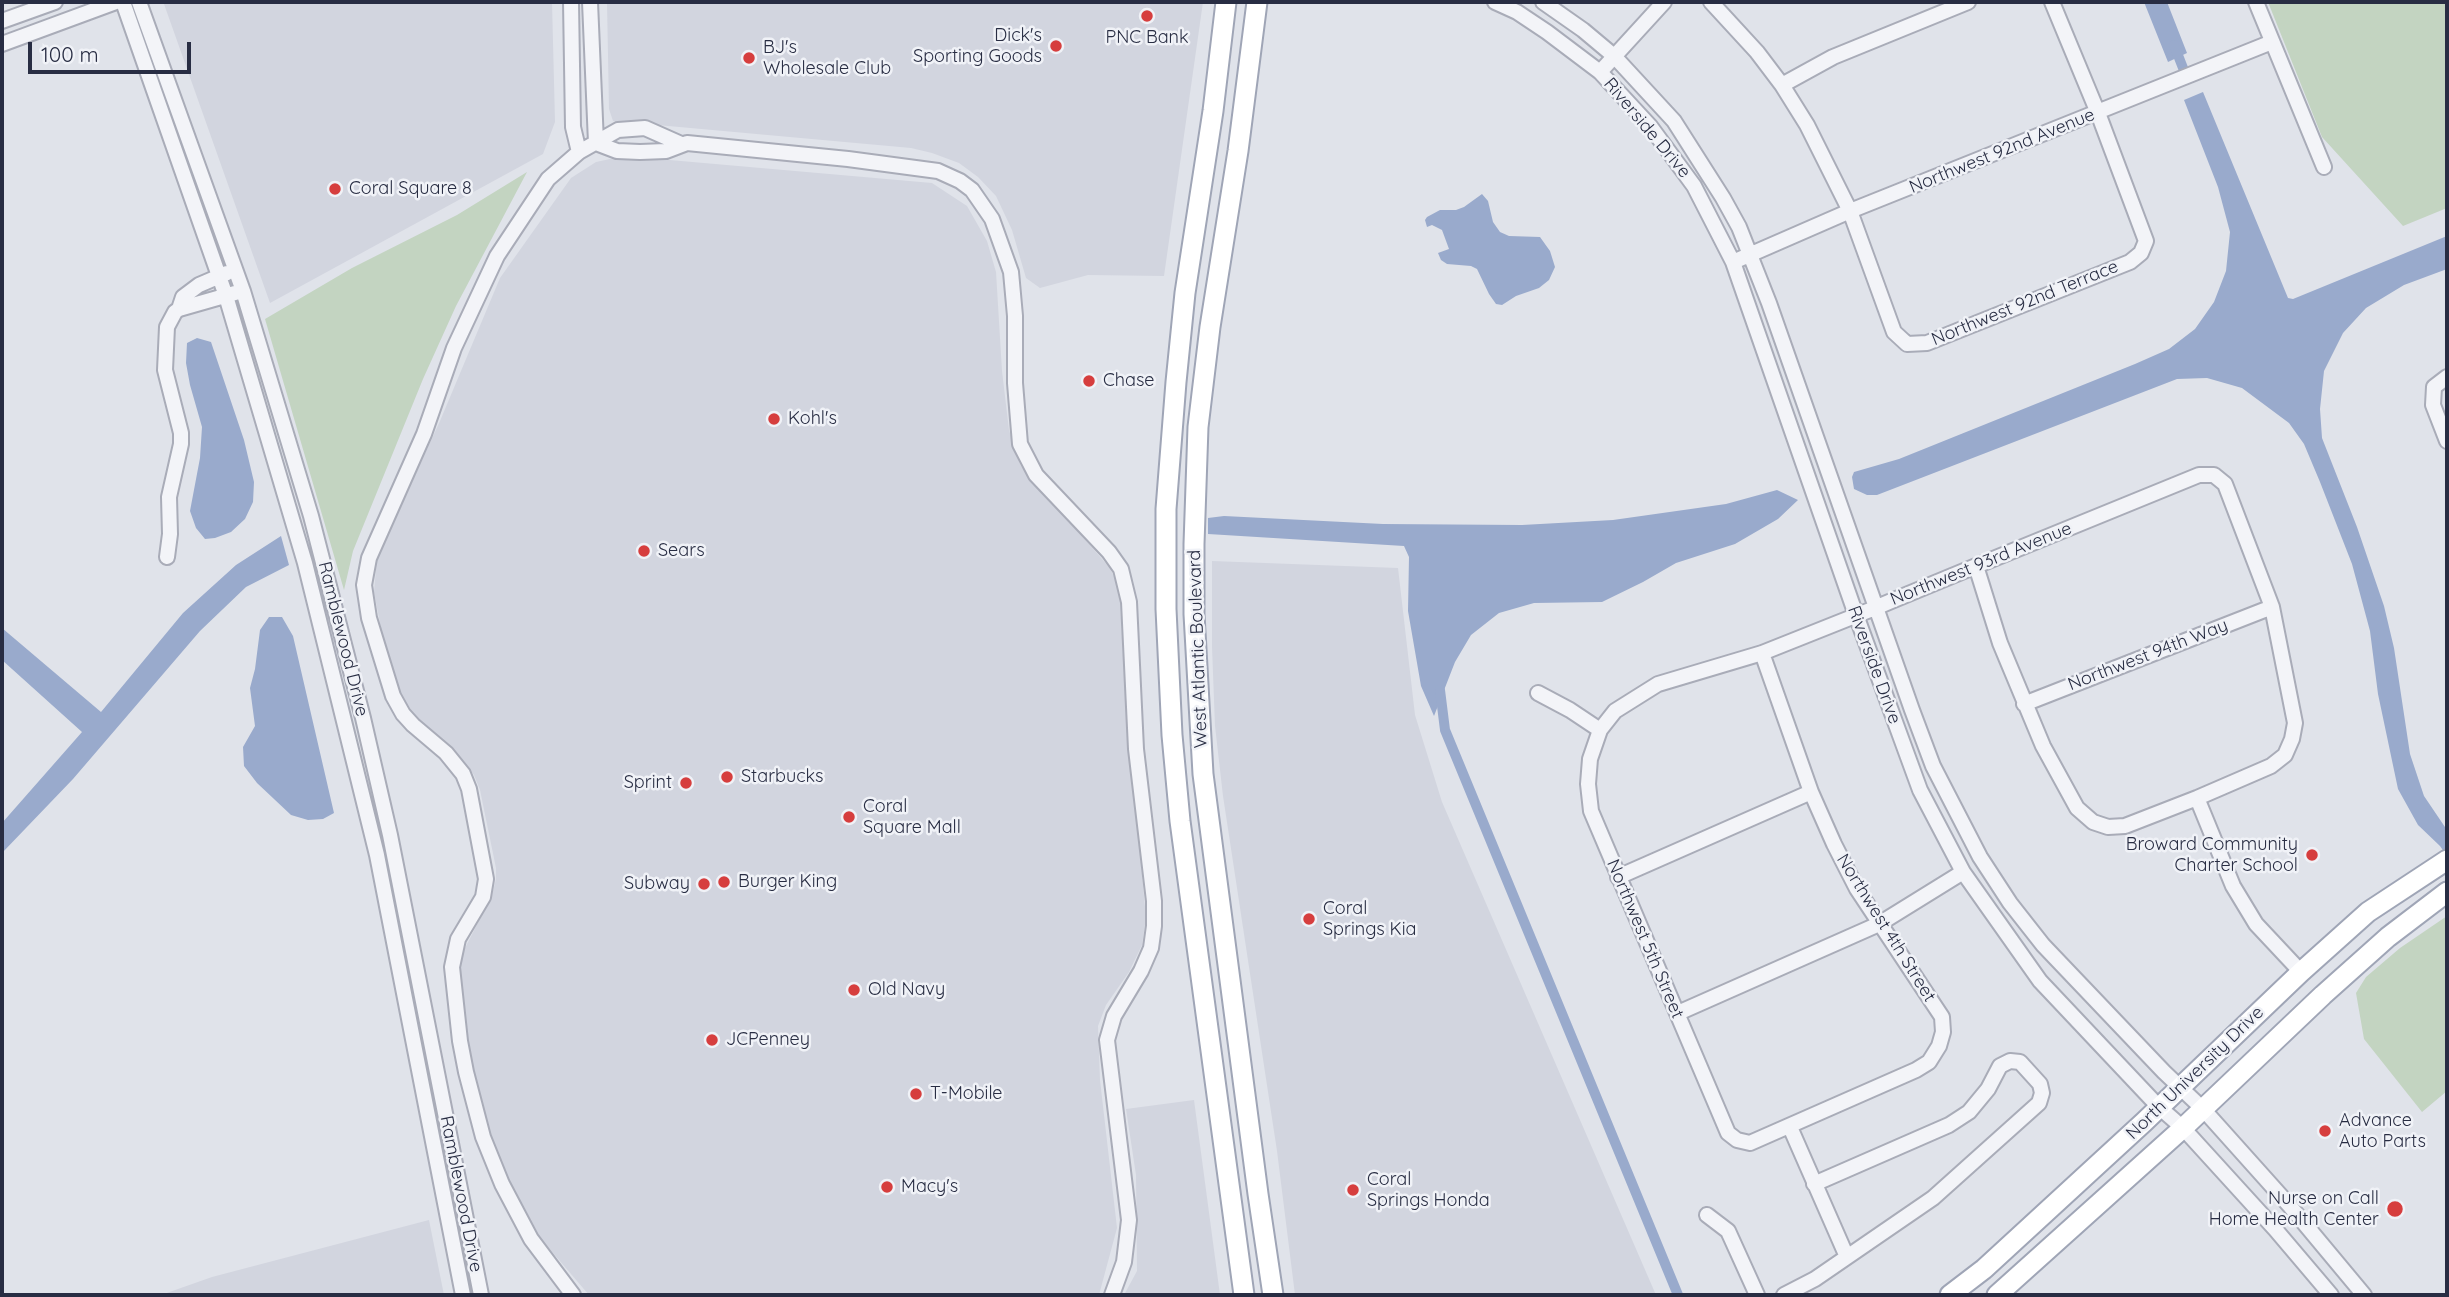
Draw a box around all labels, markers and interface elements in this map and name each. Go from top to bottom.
marker: PNC Bank [1139,8,1155,24]
place label: Dick's Sporting Goods [913,25,1042,68]
place label: PNC Bank [1105,27,1189,49]
scale bar [32,28,194,72]
place label: BJ's Wholesale Club [763,37,891,80]
marker: Dick's Sporting Goods [1048,38,1064,54]
text: 100 m [41,41,99,67]
marker: BJ's Wholesale Club [741,50,757,66]
street label: Riverside Drive [1599,74,1695,182]
street label: Northwest 92nd Avenue [1906,104,2098,198]
place label: Coral Square 8 [349,178,472,200]
marker: Coral Square 8 [327,181,343,197]
street label: Northwest 92nd Terrace [1928,256,2122,350]
place label: Chase [1103,370,1154,392]
marker: Chase [1081,373,1097,389]
place label: Kohl's [788,408,837,430]
marker: Kohl's [766,411,782,427]
street label: Northwest 93rd Avenue [1887,518,2075,610]
place label: Sears [658,540,705,562]
marker: Sears [636,543,652,559]
street label: West Atlantic Boulevard [1184,549,1212,749]
street label: Ramblewood Drive [313,559,373,719]
street label: Riverside Drive [1843,603,1905,727]
street label: Northwest 94th Way [2065,615,2231,695]
place label: Starbucks [741,766,824,788]
marker: Starbucks [719,769,735,785]
place label: Sprint [624,772,672,794]
marker: Sprint [678,775,694,791]
place label: Coral Square Mall [863,796,961,838]
marker: Coral Square Mall [841,809,857,825]
place label: Broward Community Charter School [2126,834,2298,876]
marker: Broward Community Charter School [2304,847,2320,863]
street label: Northwest 4th Street [1832,850,1940,1006]
street label: Northwest 5th Street [1602,856,1688,1022]
place label: Burger King [738,871,837,893]
place label: Subway [624,873,690,895]
marker: Burger King [716,874,732,890]
marker: Subway [696,876,712,892]
place label: Coral Springs Kia [1323,898,1417,940]
marker: Coral Springs Kia [1301,911,1317,927]
place label: Old Navy [868,979,945,1001]
marker: Old Navy [846,982,862,998]
street label: North University Drive [2122,1002,2268,1144]
place label: JCPenney [726,1029,810,1051]
marker: JCPenney [704,1032,720,1048]
place label: T-Mobile [930,1083,1003,1105]
marker: T-Mobile [908,1086,924,1102]
place label: Advance Auto Parts [2339,1110,2426,1152]
street label: Ramblewood Drive [435,1114,487,1274]
marker: Advance Auto Parts [2317,1123,2333,1139]
place label: Coral Springs Honda [1367,1169,1490,1212]
place label: Macy's [901,1176,958,1198]
marker: Macy's [879,1179,895,1195]
marker: Coral Springs Honda [1345,1182,1361,1198]
place label: Nurse on Call Home Health Center [2209,1188,2379,1230]
marker: Nurse on Call Home Health Center [2385,1199,2405,1219]

